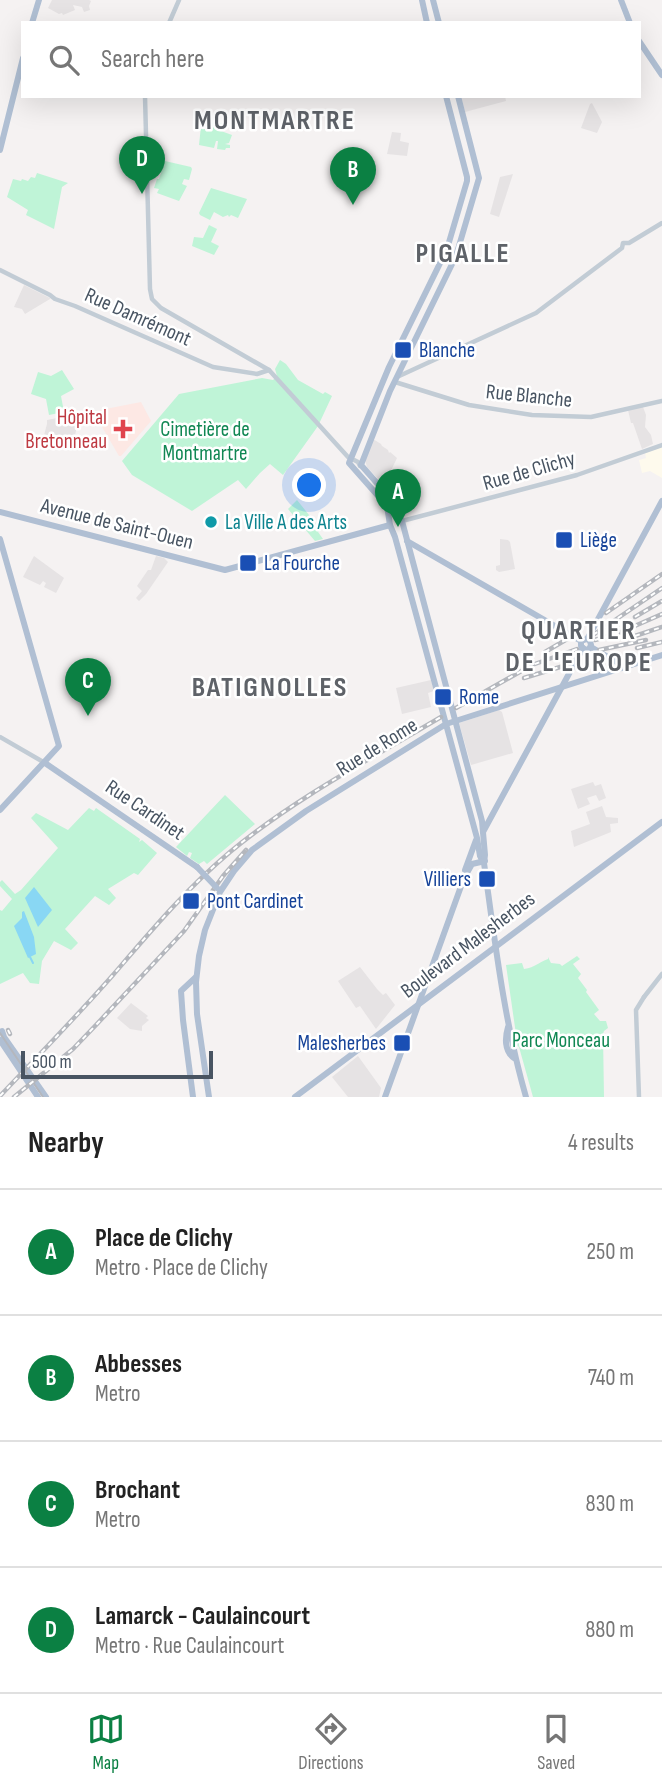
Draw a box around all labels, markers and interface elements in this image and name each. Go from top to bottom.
search box [21,21,641,98]
icon: search [45,41,83,79]
text: Search here [101,44,204,75]
district label: MONTMARTRE [194,104,356,137]
pin: D [119,136,165,194]
pin: B [330,147,376,205]
district label: PIGALLE [415,237,511,270]
street label: Rue Damrémont [81,282,195,352]
place label: Blanche [419,338,475,363]
marker: Blanche [393,340,413,360]
street label: Rue Blanche [485,379,573,413]
place label: Hôpital Bretonneau [25,405,107,454]
park label: Cimetière de Montmartre [160,417,250,466]
marker: Hôpital Bretonneau [113,419,133,439]
street label: Rue de Clichy [480,446,578,496]
your location [292,468,326,502]
pin: A [375,469,421,527]
street label: Avenue de Saint-Ouen [37,493,196,555]
place label: La Ville A des Arts [225,510,347,535]
marker: La Ville A des Arts [203,514,219,530]
place label: Liège [580,528,617,553]
marker: Liège [554,530,574,550]
place label: La Fourche [264,551,340,576]
marker: La Fourche [238,553,258,573]
district label: QUARTIER DE L'EUROPE [505,614,653,679]
pin: C [65,658,111,716]
district label: BATIGNOLLES [192,671,348,704]
place label: Rome [459,685,499,710]
marker: Rome [433,687,453,707]
street label: Rue de Rome [332,712,422,782]
street label: Rue Cardinet [101,774,189,846]
place label: Villiers [424,867,471,892]
marker: Villiers [477,869,497,889]
street label: Boulevard Malesherbes [396,886,540,1004]
place label: Pont Cardinet [207,889,304,914]
marker: Pont Cardinet [181,891,201,911]
park label: Parc Monceau [512,1028,610,1053]
place label: Malesherbes [297,1031,386,1056]
marker: Malesherbes [392,1033,412,1053]
scale bar [21,1048,214,1080]
text: 500 m [32,1051,72,1074]
text: Nearby [28,1125,104,1161]
text: 4 results [568,1129,634,1157]
text: Place de Clichy [95,1223,233,1254]
text: A [46,1238,56,1266]
text: 250 m [587,1238,634,1266]
text: Metro · Place de Clichy [95,1254,268,1282]
text: Abbesses [95,1349,182,1380]
text: B [46,1364,56,1392]
text: 740 m [588,1364,634,1392]
text: Metro [95,1380,141,1408]
text: Brochant [95,1475,180,1506]
text: C [45,1490,57,1518]
text: 830 m [586,1490,634,1518]
text: Metro [95,1506,141,1534]
text: Lamarck - Caulaincourt [95,1601,310,1632]
text: D [45,1616,57,1644]
text: 880 m [585,1616,634,1644]
text: Metro · Rue Caulaincourt [95,1632,284,1660]
tab: Map [87,1710,125,1775]
tab: Directions [298,1710,364,1775]
tab: Saved [537,1710,575,1775]

